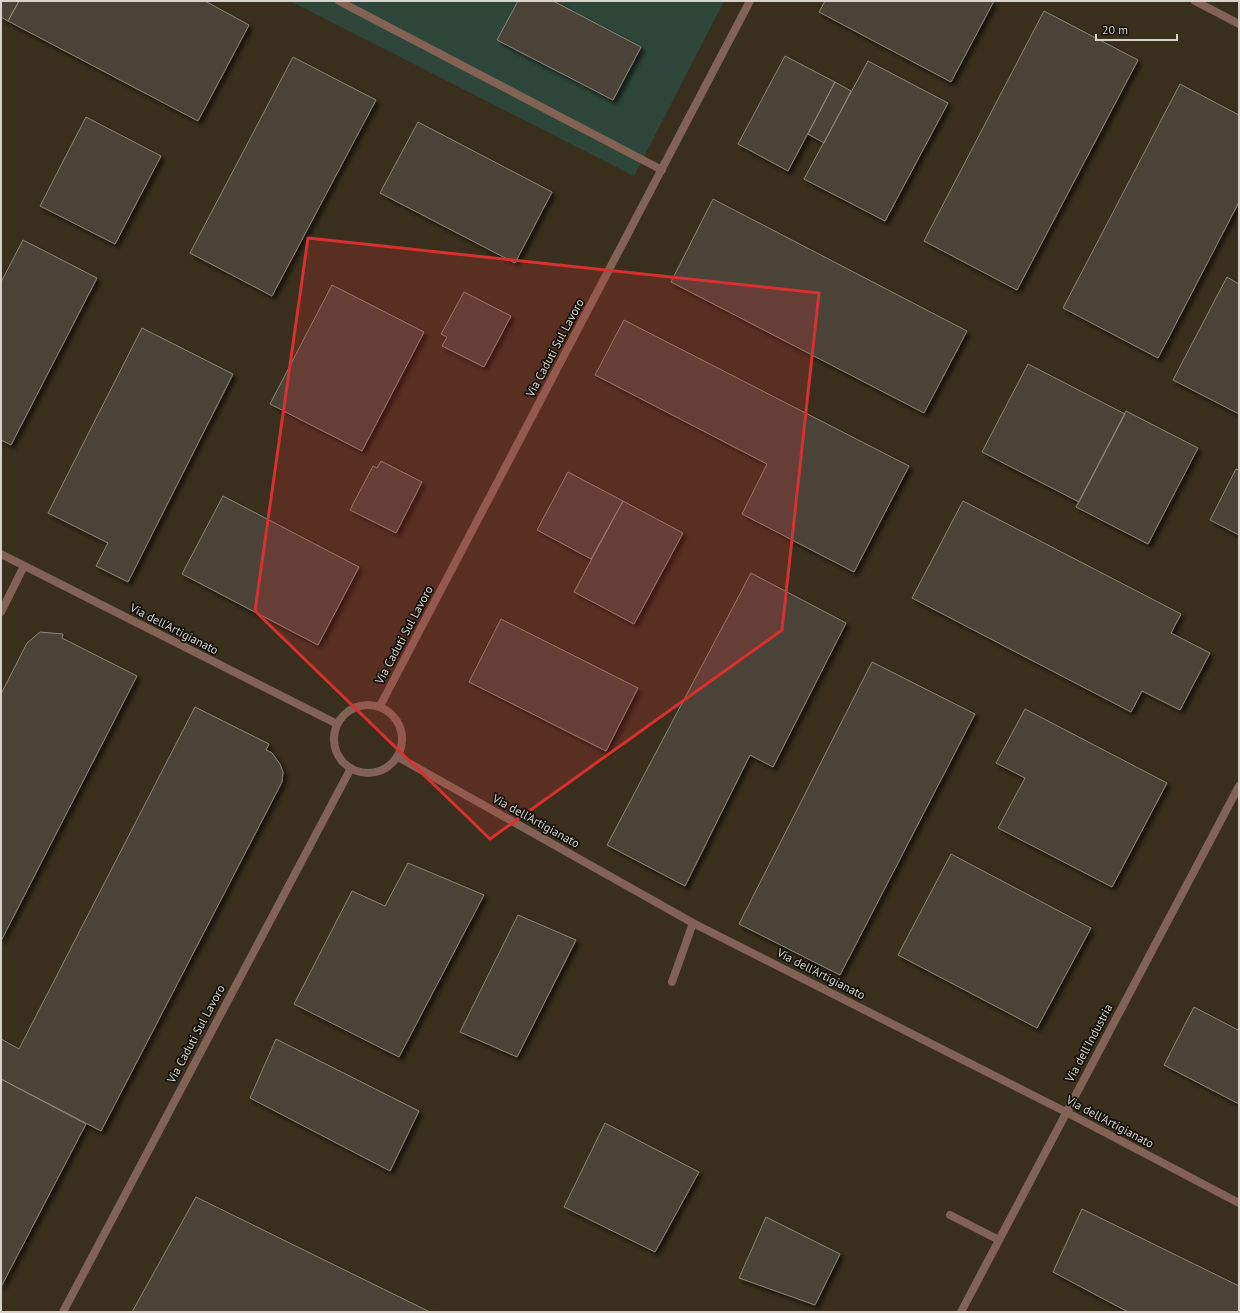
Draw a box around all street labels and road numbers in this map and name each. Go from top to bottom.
street label: Via Caduti Sul Lavoro [522,296,587,400]
street label: Via Caduti Sul Lavoro [371,583,436,687]
street label: Via dell'Artigianato [127,599,221,657]
street label: Via dell'Artigianato [489,790,582,851]
street label: Via dell'Artigianato [774,944,868,1002]
street label: Via Caduti Sul Lavoro [163,982,228,1086]
street label: Via dell’Industria [1061,1001,1115,1085]
street label: Via dell'Artigianato [1063,1092,1157,1151]

